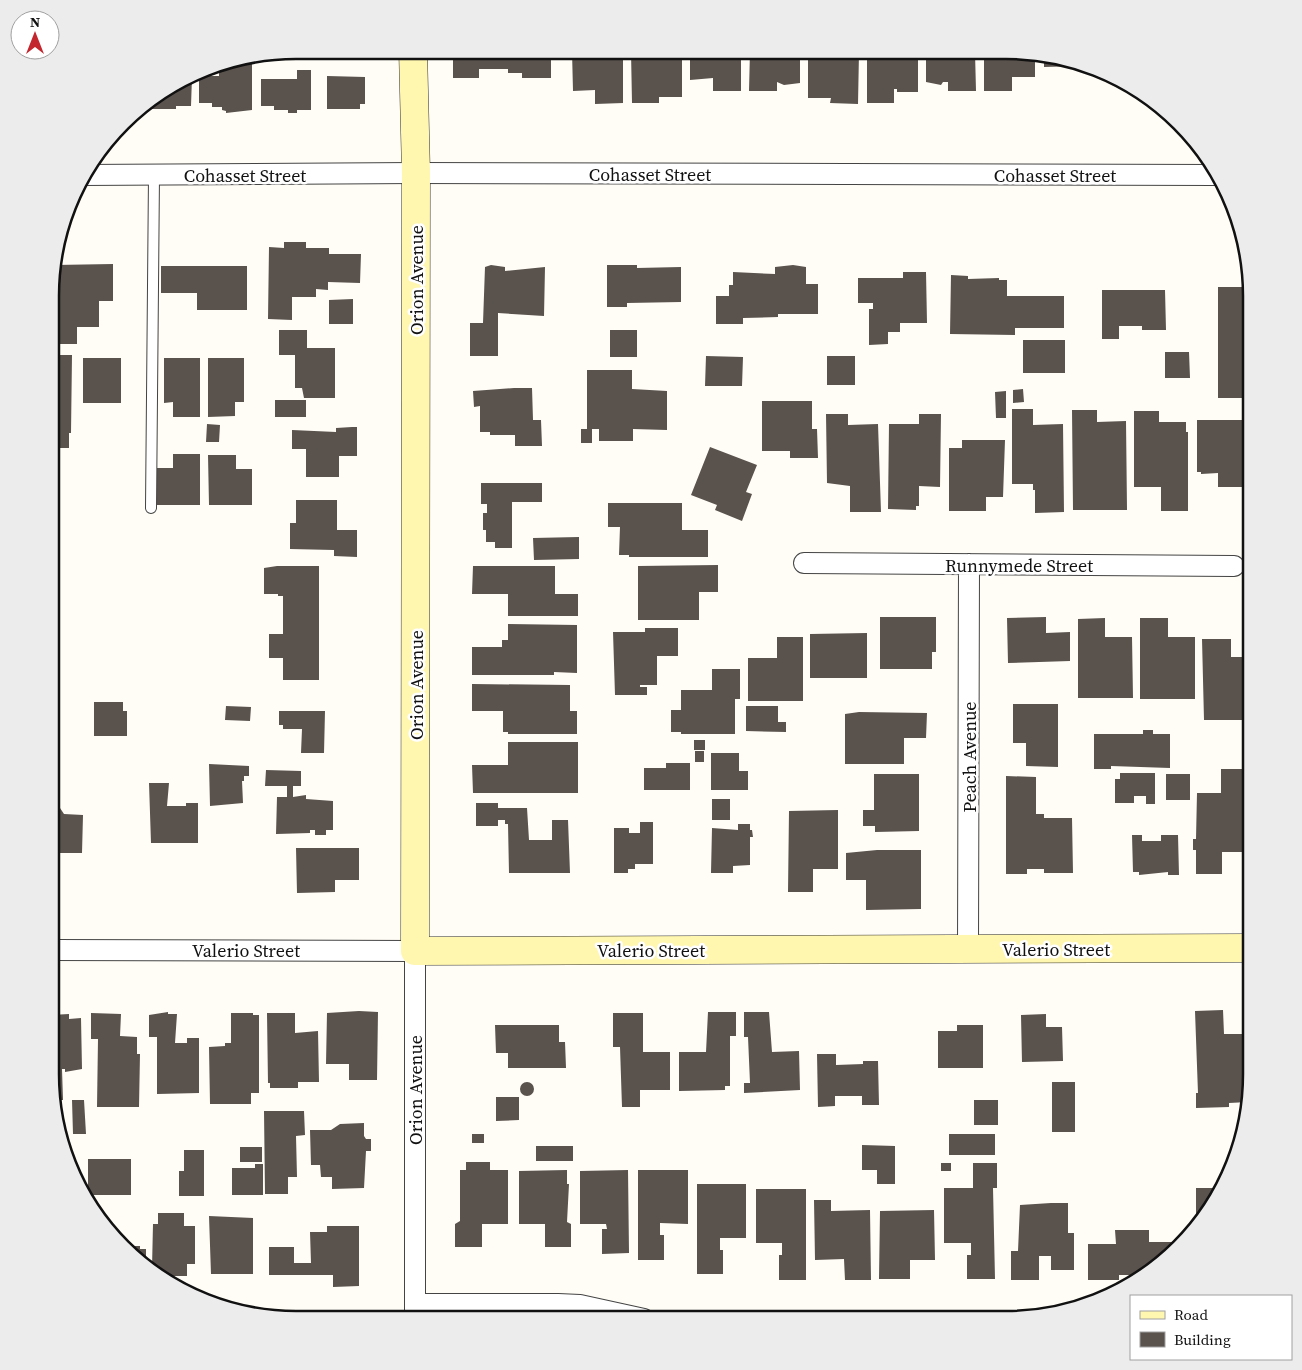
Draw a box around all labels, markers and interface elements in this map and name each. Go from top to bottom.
north arrow [10,10,60,60]
text: N [30,12,40,32]
street label: Cohasset Street [589,162,711,187]
street label: Cohasset Street [184,163,306,188]
street label: Cohasset Street [994,163,1116,188]
street label: Orion Avenue [404,225,429,335]
street label: Runnymede Street [945,553,1093,578]
street label: Orion Avenue [404,630,429,740]
street label: Peach Avenue [957,701,982,813]
street label: Valerio Street [1002,937,1110,962]
street label: Valerio Street [192,938,300,963]
street label: Valerio Street [597,938,705,963]
street label: Orion Avenue [403,1035,428,1145]
legend [1130,1295,1292,1360]
text: Road [1174,1304,1208,1325]
text: Building [1174,1329,1231,1350]

